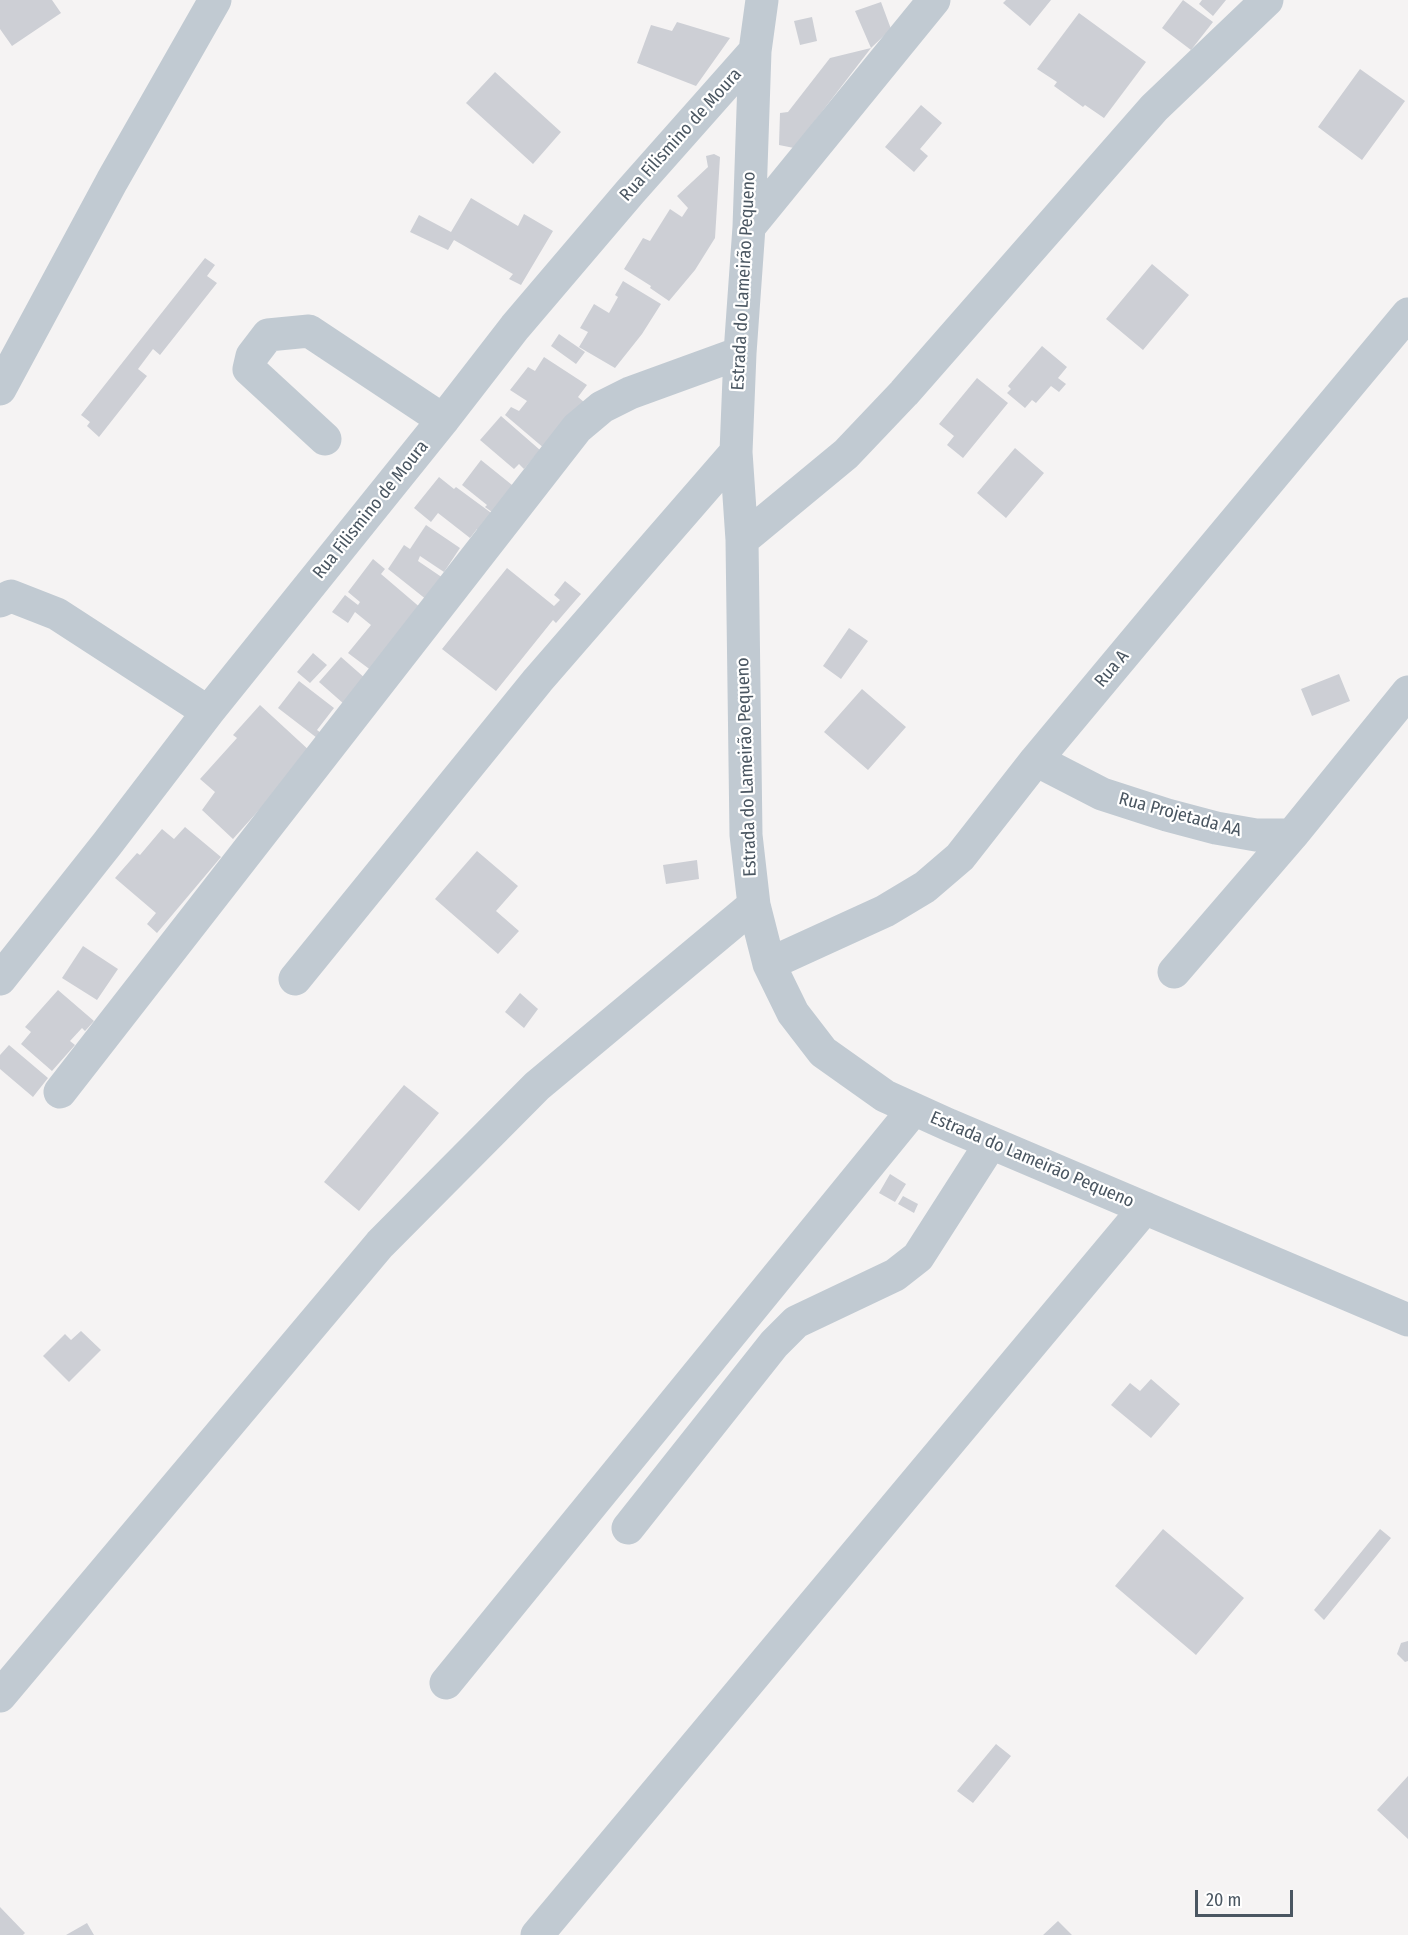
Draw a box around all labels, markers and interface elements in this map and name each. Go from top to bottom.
street label: Rua Filismino de Moura [616,64,746,206]
street label: Estrada do Lameirão Pequeno [727,171,761,391]
street label: Rua Filismino de Moura [309,437,433,583]
street label: Rua A [1090,646,1134,692]
street label: Estrada do Lameirão Pequeno [732,657,762,877]
street label: Rua Projetada AA [1116,788,1244,842]
street label: Estrada do Lameirão Pequeno [927,1107,1137,1213]
scale bar [1198,1878,1296,1916]
text: 20 m [1206,1889,1241,1911]

